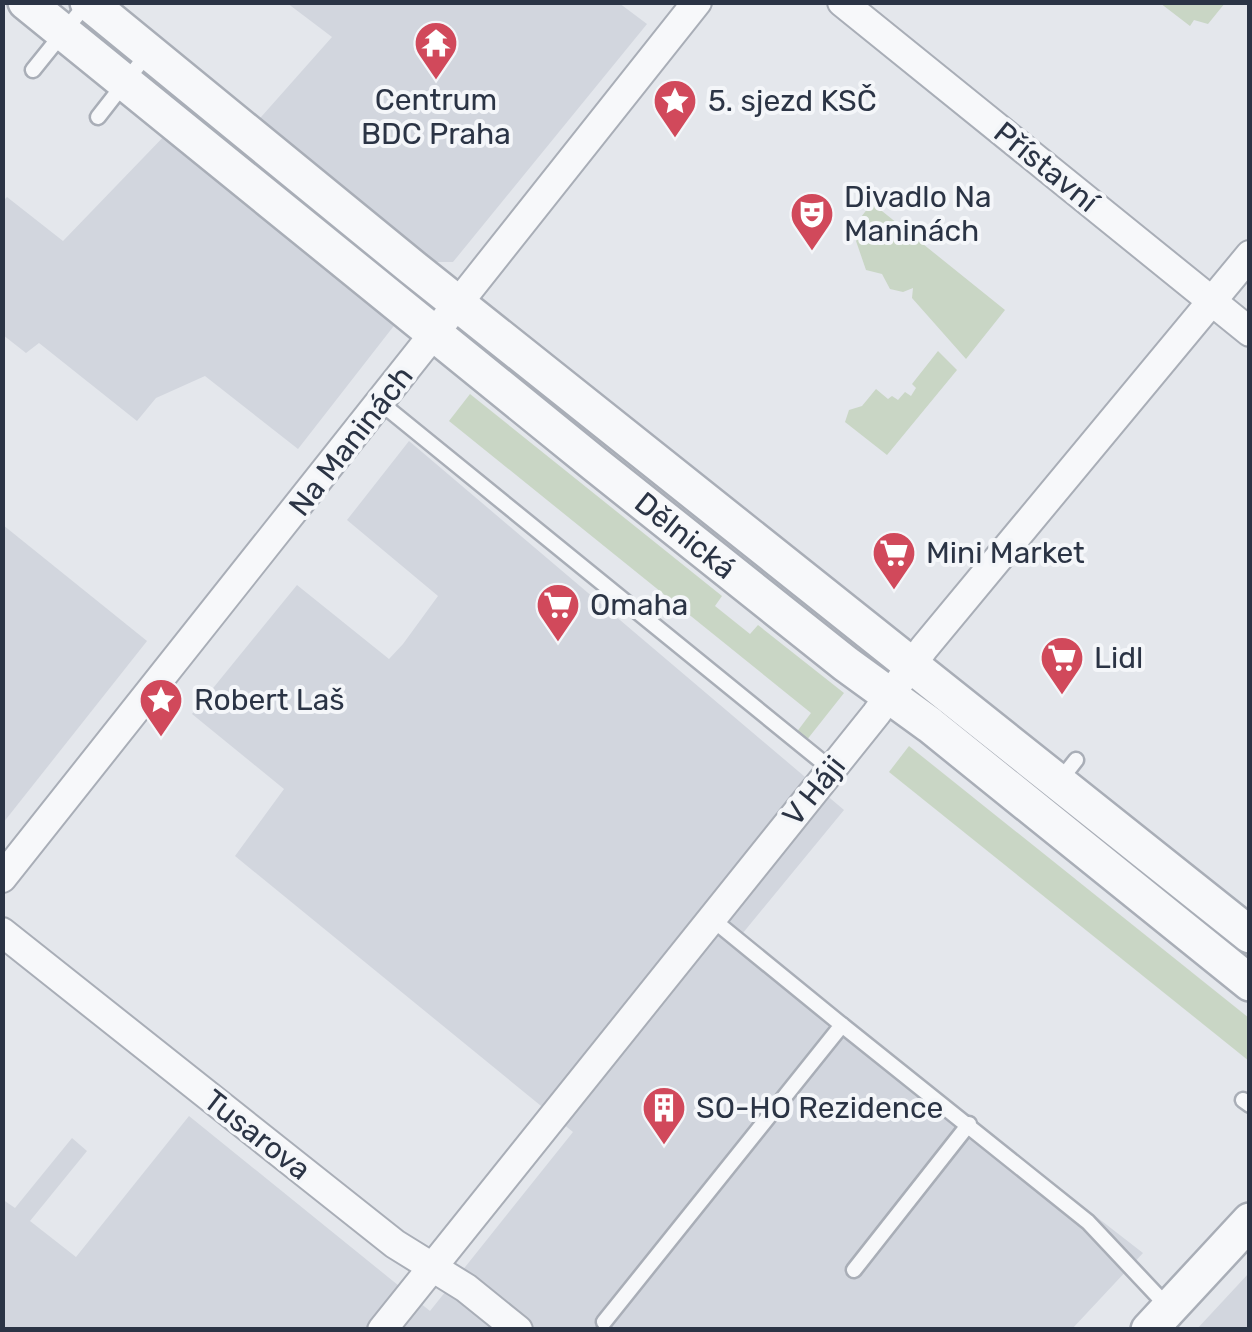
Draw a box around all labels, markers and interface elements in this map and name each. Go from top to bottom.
temple icon: Centrum BDC Praha [413,20,459,81]
place icon: 5. sjezd KSČ [652,78,698,139]
place label: Centrum BDC Praha [361,82,511,152]
place label: 5. sjezd KSČ [708,83,877,119]
street label: Přístavní [987,114,1107,221]
place label: Divadlo Na Maninách [844,179,992,249]
theatre icon: Divadlo Na Maninách [789,191,835,252]
street label: Na Maninách [281,359,421,523]
street label: Dělnická [627,485,743,587]
supermarket icon: Mini Market [871,530,917,591]
place label: Mini Market [926,535,1085,571]
supermarket icon: Omaha [535,582,581,643]
place label: Omaha [590,587,688,623]
supermarket icon: Lidl [1039,635,1085,696]
place label: Lidl [1094,640,1143,676]
place icon: Robert Laš [138,677,184,738]
place label: Robert Laš [194,682,345,718]
street label: V Háji [775,749,853,833]
street label: Tusarova [197,1082,317,1188]
building icon: SO-HO Rezidence [641,1085,687,1146]
place label: SO-HO Rezidence [696,1090,943,1126]

